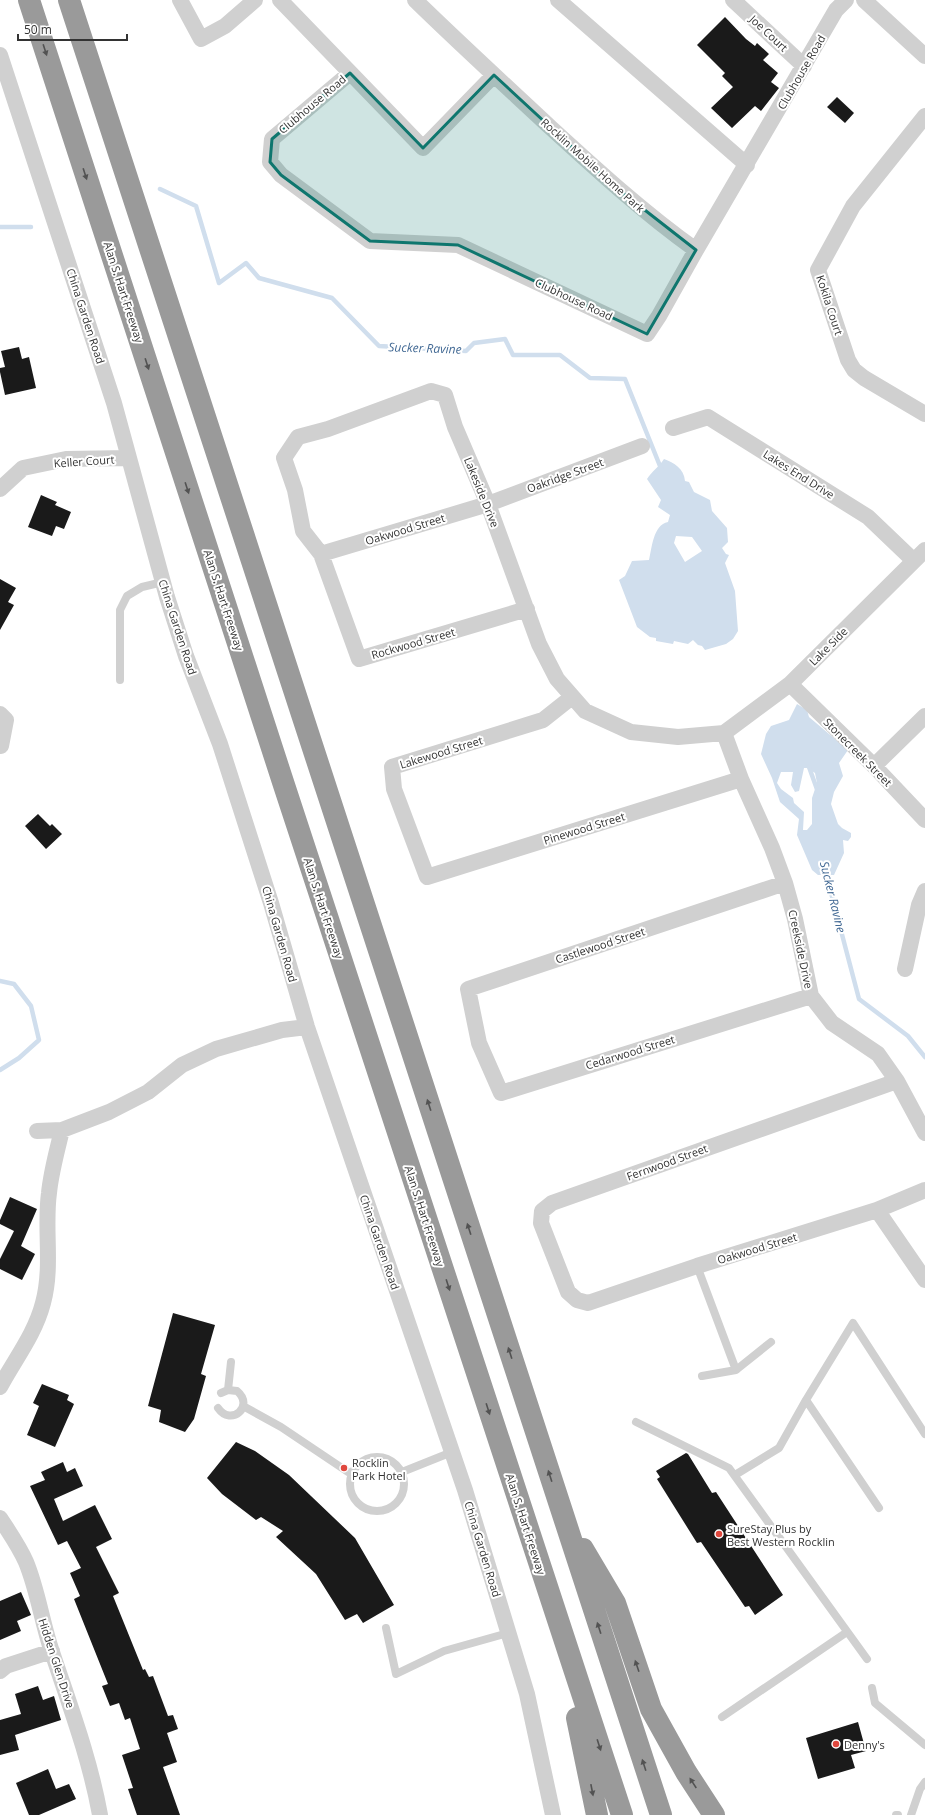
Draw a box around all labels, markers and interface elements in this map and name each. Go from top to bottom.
street label: Joe Court [746,11,791,55]
scale bar [18,16,127,42]
text: 50 m [24,21,52,38]
street label: Clubhouse Road [774,32,828,112]
one-way arrow [42,45,48,57]
street label: Clubhouse Road [275,71,349,137]
street label: Rocklin Mobile Home Park [538,114,648,216]
one-way arrow [83,168,89,180]
street label: Alan S. Hart Freeway [101,240,148,345]
street label: China Garden Road [63,266,109,366]
street label: Kokila Court [813,273,847,337]
street label: Clubhouse Road [533,274,615,324]
water label: Sucker Ravine [388,338,462,358]
one-way arrow [144,359,150,371]
street label: Lakes End Drive [761,446,837,502]
street label: Keller Court [53,451,115,471]
street label: Oakridge Street [525,454,605,496]
street label: Lakeside Drive [461,455,503,529]
one-way arrow [185,482,191,494]
street label: Oakwood Street [363,510,447,548]
street label: Alan S. Hart Freeway [201,548,248,653]
street label: China Garden Road [155,577,201,677]
street label: Rockwood Street [369,624,457,662]
street label: Lake Side [806,624,850,668]
street label: Stonecreek Street [821,715,896,790]
street label: Lakewood Street [398,732,484,772]
street label: Pinewood Street [541,808,627,848]
street label: Alan S. Hart Freeway [301,856,348,961]
water label: Sucker Ravine [816,859,850,935]
street label: China Garden Road [259,884,301,984]
street label: Creekside Drive [785,908,817,990]
street label: Castlewood Street [553,923,647,967]
street label: Cedarwood Street [584,1031,677,1073]
one-way arrow [426,1099,432,1111]
street label: Fernwood Street [624,1140,710,1184]
street label: Alan S. Hart Freeway [402,1164,449,1269]
street label: China Garden Road [357,1192,403,1292]
one-way arrow [466,1223,472,1235]
street label: Oakwood Street [715,1229,799,1267]
one-way arrow [445,1279,451,1291]
one-way arrow [506,1346,512,1358]
one-way arrow [485,1403,491,1415]
place label: Rocklin Park Hotel [352,1455,405,1483]
marker: Rocklin Park Hotel [339,1463,349,1473]
one-way arrow [547,1470,553,1482]
street label: Alan S. Hart Freeway [503,1472,550,1577]
street label: China Garden Road [461,1499,505,1599]
place label: SureStay Plus by Best Western Rocklin [727,1521,835,1549]
marker: SureStay Plus by Best Western Rocklin [714,1529,724,1539]
street label: Hidden Glen Drive [35,1616,79,1710]
one-way arrow [596,1621,602,1633]
one-way arrow [633,1659,639,1671]
place label: Denny's [844,1737,885,1752]
one-way arrow [596,1739,602,1751]
marker: Denny's [831,1739,841,1749]
one-way arrow [641,1758,647,1770]
one-way arrow [689,1777,696,1788]
one-way arrow [590,1784,596,1796]

